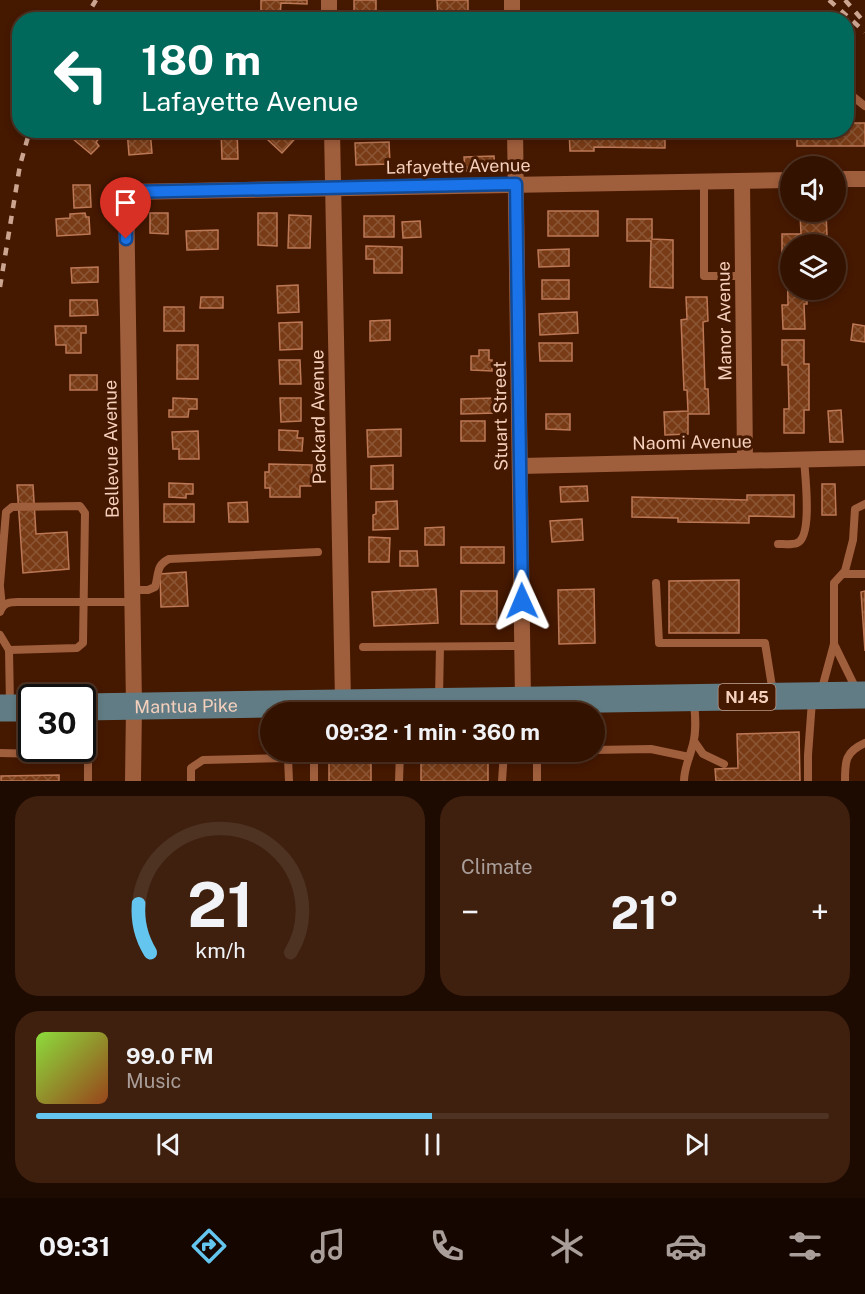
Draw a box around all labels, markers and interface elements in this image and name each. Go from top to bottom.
text: 180 m [141,35,261,84]
icon: left [42,36,120,114]
text: Lafayette Avenue [141,85,358,117]
street label: Lafayette Avenue [385,154,531,178]
map controls [780,156,846,300]
button: sound [780,156,846,222]
pin [100,177,151,239]
icon: arrive [109,186,142,219]
button: layers [780,234,846,300]
street label: Manor Avenue [712,261,736,381]
street label: Packard Avenue [306,350,330,484]
street label: Stuart Street [489,361,511,471]
street label: Bellevue Avenue [99,380,123,518]
street label: Naomi Avenue [632,430,752,454]
position arrow [490,569,554,633]
speed limit sign: 30 [18,684,96,762]
road number: NJ 45 [718,684,776,710]
street label: Mantua Pike [134,694,238,717]
text: 09:32 · 1 min · 360 m [325,719,540,745]
text: Climate [461,855,533,879]
text: 21 [187,868,253,941]
text: 21° [610,886,680,939]
text: − [461,893,479,931]
text: + [811,893,829,931]
text: km/h [195,938,245,963]
text: 99.0 FM [126,1043,214,1069]
text: Music [126,1069,181,1093]
icon: previous [152,1128,185,1161]
icon: pause [416,1128,449,1161]
icon: next [680,1128,713,1161]
icon: directions [188,1225,230,1267]
icon: music [307,1225,349,1267]
icon: phone [426,1225,468,1267]
icon: climate [546,1225,588,1267]
icon: car [665,1225,707,1267]
icon: filters [784,1225,826,1267]
text: 09:31 [39,1230,111,1262]

